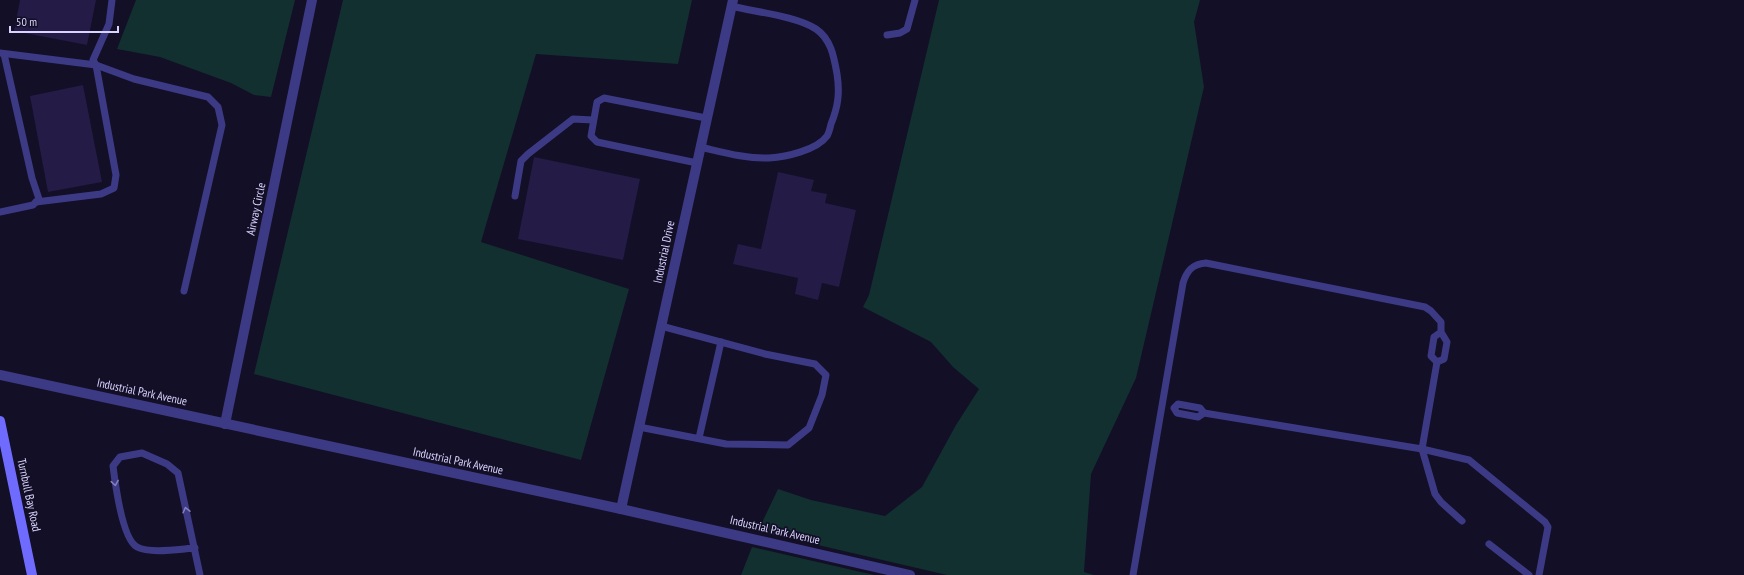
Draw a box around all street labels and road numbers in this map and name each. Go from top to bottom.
street label: Airway Circle [243,181,268,237]
street label: Industrial Drive [650,219,677,285]
street label: Industrial Park Avenue [96,375,189,408]
street label: Industrial Park Avenue [412,444,505,477]
street label: Turnbull Bay Road [14,457,45,533]
street label: Industrial Park Avenue [729,512,822,547]

